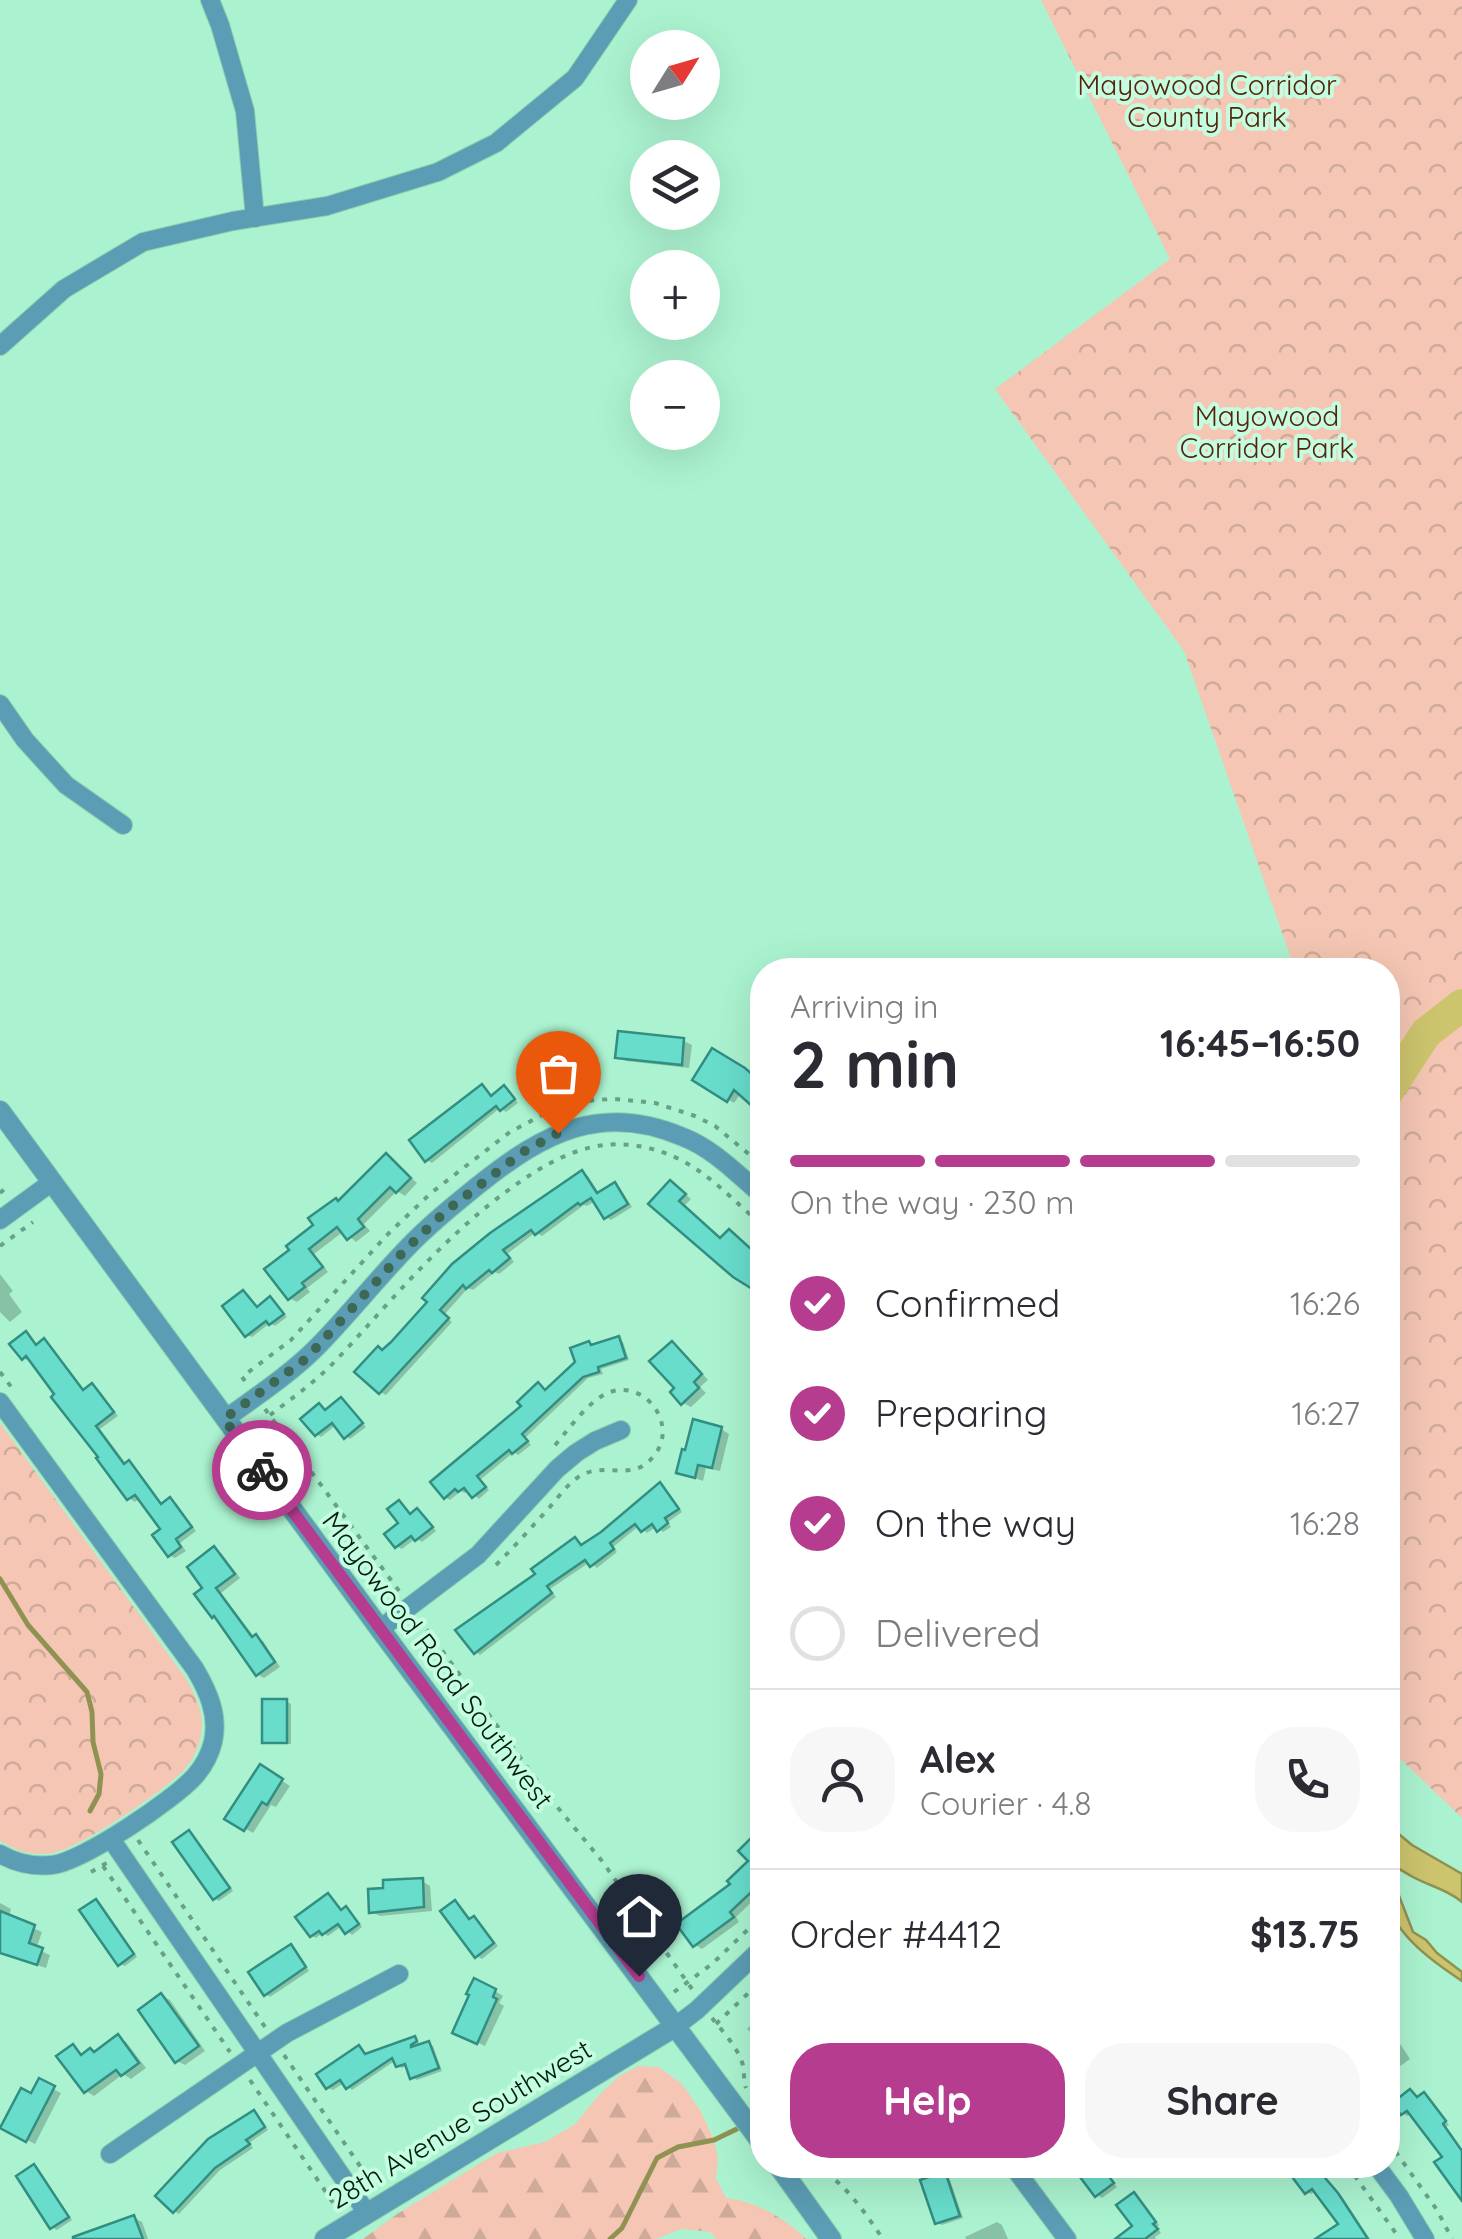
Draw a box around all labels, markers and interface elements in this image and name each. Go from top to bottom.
north arrow [630,30,720,120]
map controls [630,30,720,450]
park label: Mayowood Corridor County Park [1077,67,1337,134]
button: layers [630,140,720,230]
button: + [630,250,720,340]
button: − [630,360,720,450]
park label: Mayowood Corridor Park [1180,398,1354,465]
text: Arriving in [790,986,939,1026]
text: 16:45–16:50 [1160,1019,1360,1067]
text: 2 min [790,1023,959,1104]
pin [516,1031,601,1134]
icon: bag [531,1046,586,1101]
text: On the way · 230 m [790,1182,1075,1222]
icon: check [790,1276,845,1331]
text: Confirmed [875,1279,1060,1327]
text: 16:26 [1290,1283,1360,1323]
icon: check [790,1386,845,1441]
text: Preparing [875,1389,1047,1437]
text: 16:27 [1291,1393,1360,1433]
courier [212,1420,312,1520]
icon: bike [235,1443,290,1498]
icon: check [790,1496,845,1551]
text: On the way [875,1499,1076,1547]
text: 16:28 [1290,1503,1360,1543]
street label: Mayowood Road Southwest [315,1504,562,1815]
text: Delivered [875,1609,1041,1657]
button: person [790,1727,895,1832]
button: phone [1255,1727,1360,1832]
text: Alex [920,1735,995,1783]
text: Courier · 4.8 [920,1783,1092,1823]
pin [597,1874,682,1977]
icon: home [612,1889,667,1944]
text: Order #4412 [790,1910,1002,1958]
text: $13.75 [1250,1910,1360,1958]
street label: 28th Avenue Southwest [322,2031,598,2216]
button: Help [790,2043,1065,2158]
button: Share [1085,2043,1360,2158]

